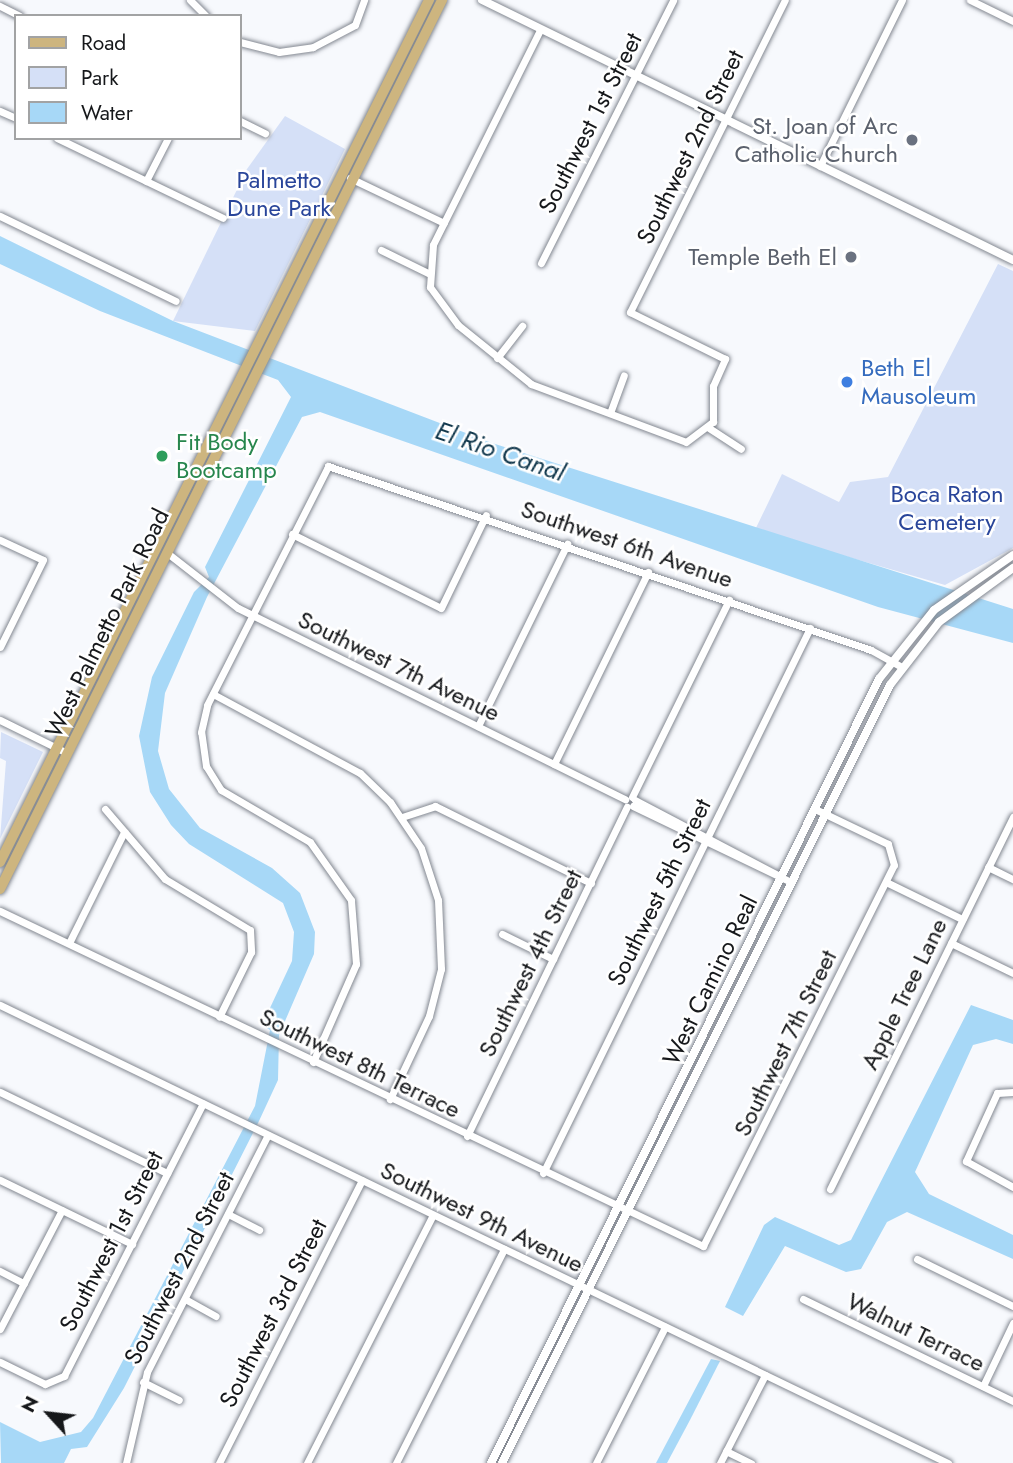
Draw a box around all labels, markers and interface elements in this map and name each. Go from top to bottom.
legend [14,14,242,140]
text: Road [81,28,126,58]
street label: Southwest 1st Street [532,28,648,218]
street label: Southwest 2nd Street [630,45,750,249]
text: Park [81,63,118,93]
text: Water [81,98,133,128]
place label: St. Joan of Arc Catholic Church [735,112,898,168]
marker: St. Joan of Arc Catholic Church [904,132,920,148]
park label: Palmetto Dune Park [227,166,331,222]
place label: Temple Beth El [688,243,837,271]
marker: Temple Beth El [843,249,859,265]
place label: Beth El Mausoleum [861,354,977,410]
marker: Beth El Mausoleum [839,374,855,390]
water label: El Rio Canal [431,415,569,489]
place label: Fit Body Bootcamp [176,428,277,484]
marker: Fit Body Bootcamp [154,448,170,464]
park label: Boca Raton Cemetery [890,480,1004,536]
street label: Southwest 6th Avenue [517,494,737,594]
street label: West Palmetto Park Road [39,504,175,742]
street label: Southwest 7th Avenue [293,605,505,727]
street label: Southwest 5th Street [601,794,717,990]
street label: Southwest 4th Street [472,865,588,1061]
street label: West Camino Real [656,890,764,1070]
street label: Apple Tree Lane [855,914,953,1074]
street label: Southwest 7th Street [727,945,843,1141]
street label: Southwest 8th Terrace [255,1002,465,1124]
street label: Southwest 1st Street [53,1146,169,1336]
street label: Southwest 9th Avenue [376,1155,588,1279]
street label: Southwest 2nd Street [118,1167,240,1369]
street label: Southwest 3rd Street [213,1214,333,1412]
street label: Walnut Terrace [842,1286,990,1378]
north arrow [14,1379,84,1449]
text: N [14,1391,45,1417]

